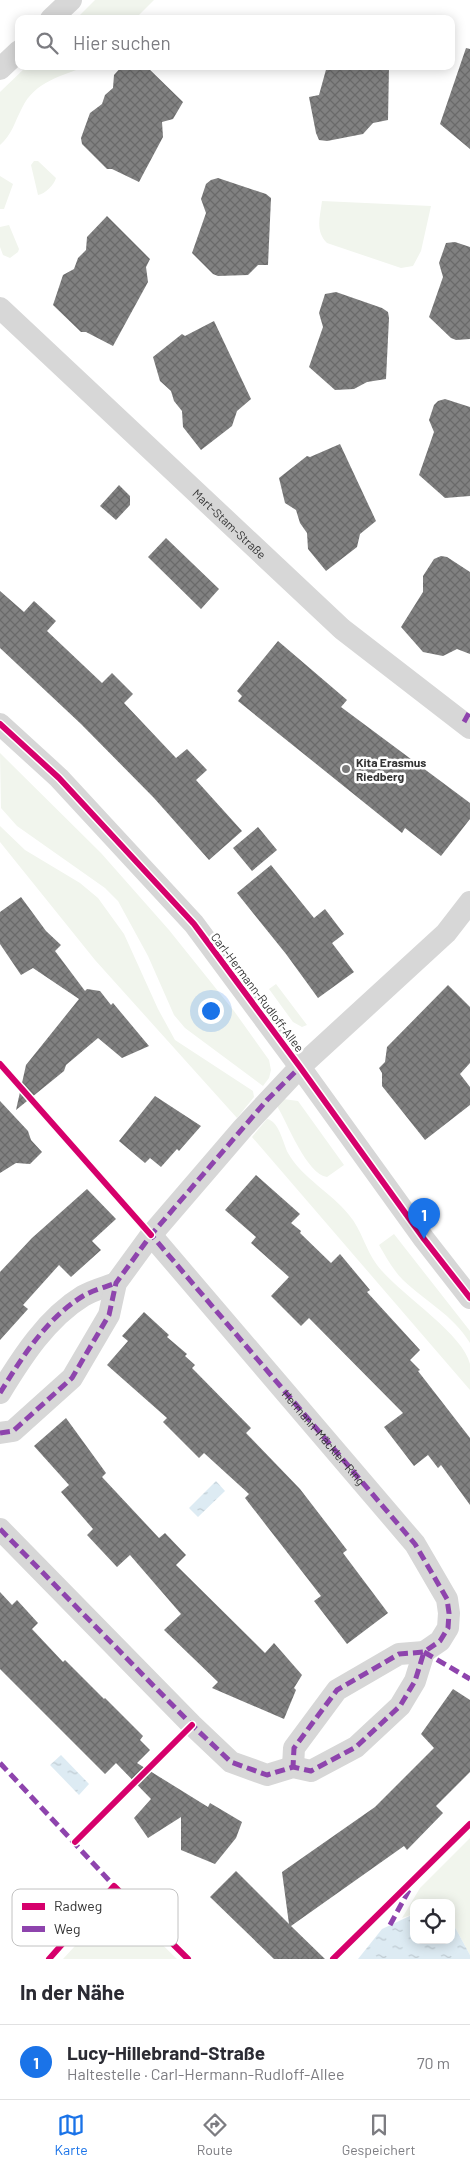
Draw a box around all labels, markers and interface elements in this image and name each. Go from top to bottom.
search box [15,15,455,70]
icon: search [33,29,61,57]
text: Hier suchen [73,31,171,54]
street label: Mart-Stam-Straße [190,486,269,561]
place label: Kita Erasmus Riedberg [356,755,426,783]
marker: Kita Erasmus Riedberg [340,763,352,775]
street label: Carl-Hermann-Rudloff-Allee [209,930,307,1054]
your location [198,998,224,1024]
pin: 1 [408,1198,440,1239]
street label: Hermann-Mäckler-Ring [279,1387,368,1488]
legend [12,1889,178,1946]
text: Radweg [54,1897,102,1914]
map controls [410,1899,455,1944]
button: locate [410,1899,455,1944]
text: Weg [54,1920,81,1937]
text: In der Nähe [20,1979,125,2004]
text: Lucy-Hillebrand-Straße [67,2041,265,2064]
text: 1 [33,2053,39,2072]
text: 70 m [417,2053,450,2072]
text: Haltestelle · Carl-Hermann-Rudloff-Allee [67,2064,344,2083]
tab: Karte [54,2111,88,2158]
tab: Route [197,2111,233,2158]
tab: Gespeichert [342,2111,416,2158]

